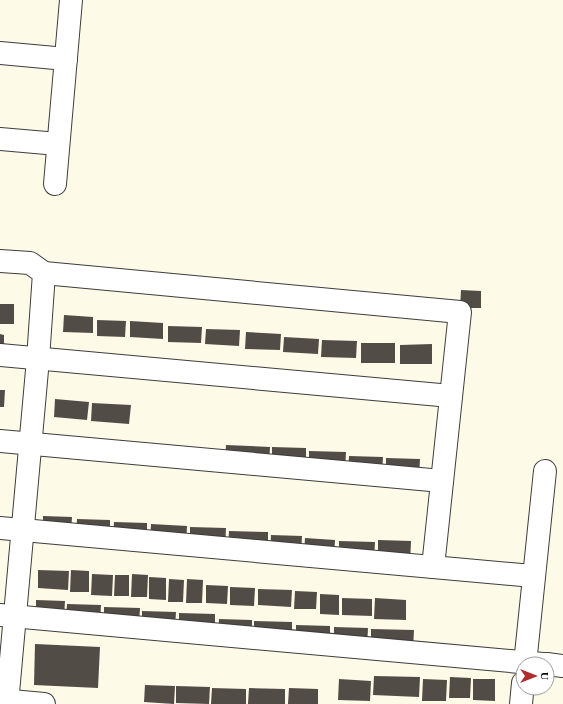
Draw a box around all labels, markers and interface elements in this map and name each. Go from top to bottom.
north arrow [515,656,555,696]
text: U [539,672,551,680]

